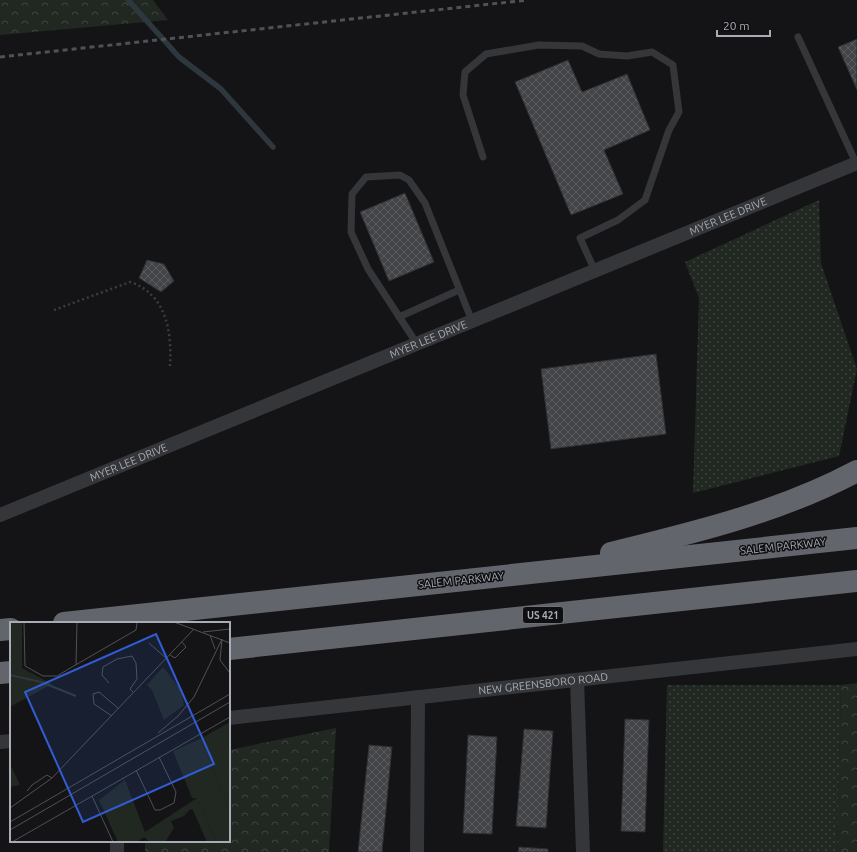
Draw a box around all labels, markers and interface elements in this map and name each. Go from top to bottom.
scale bar [717,12,770,38]
text: 20 m [723,19,750,32]
street label: MYER LEE DRIVE [687,195,768,237]
street label: MYER LEE DRIVE [388,318,469,360]
street label: MYER LEE DRIVE [88,441,169,483]
street label: SALEM PARKWAY [739,535,827,556]
street label: SALEM PARKWAY [417,569,505,590]
road number: US 421 [523,607,563,623]
inset map [10,622,230,842]
street label: NEW GREENSBORO ROAD [478,670,609,697]

